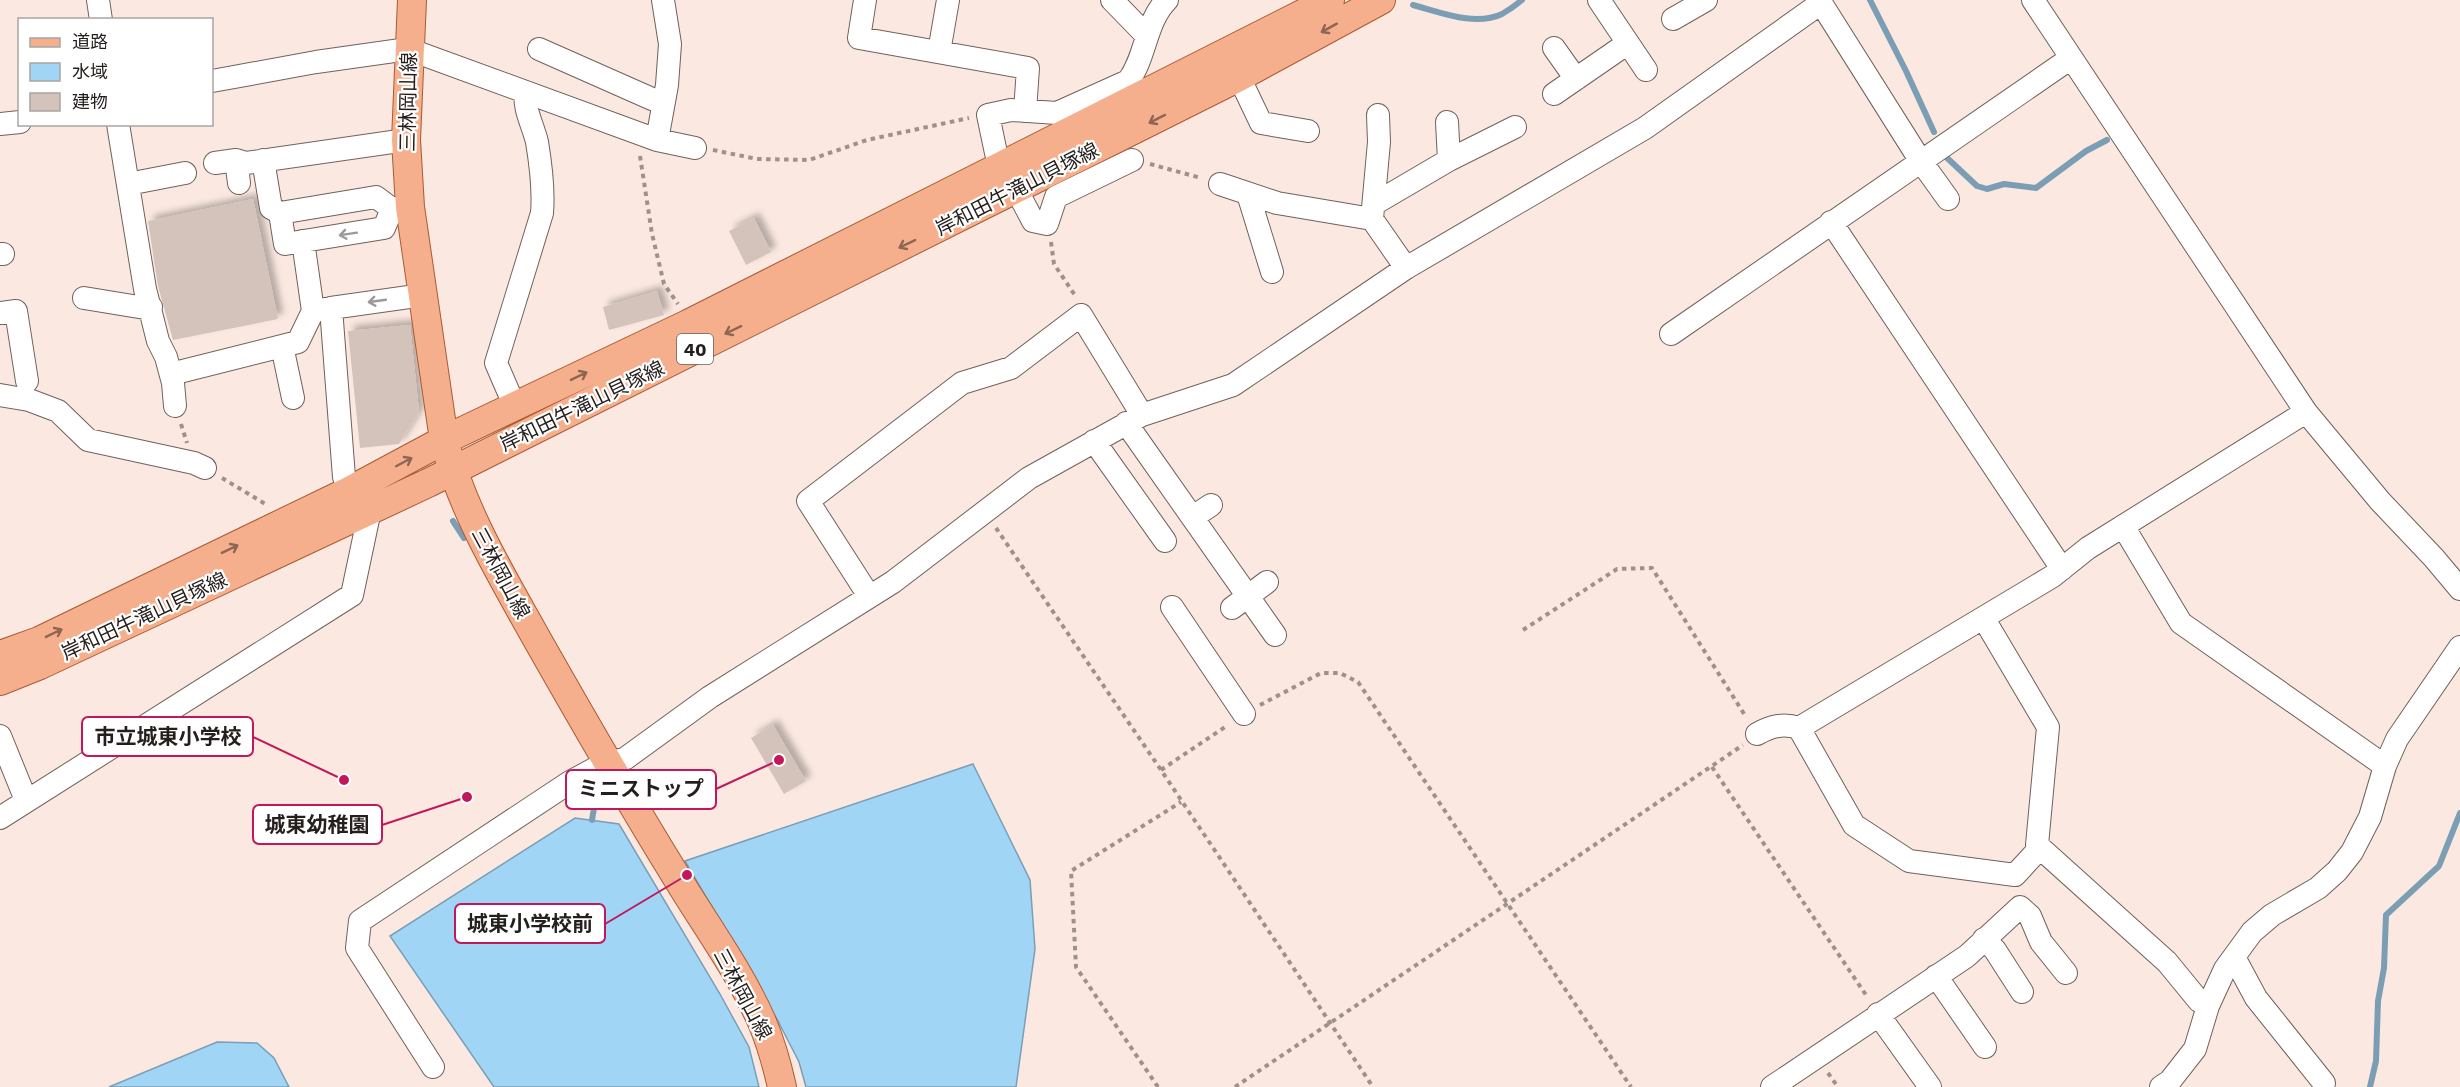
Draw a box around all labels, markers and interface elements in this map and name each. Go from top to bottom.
legend [18,18,213,126]
one-way arrow [1321,23,1339,34]
text: 道路 [72,31,108,52]
street label: 三林岡山線 [395,52,421,152]
text: 水域 [72,61,108,82]
text: 建物 [72,91,108,112]
one-way arrow [1148,113,1166,125]
street label: 岸和田牛滝山貝塚線 [931,137,1103,241]
one-way arrow [338,229,358,240]
one-way arrow [899,238,917,250]
one-way arrow [367,296,387,307]
one-way arrow [724,325,742,337]
road number: 40 [677,334,713,364]
street label: 岸和田牛滝山貝塚線 [496,356,668,456]
one-way arrow [570,370,588,382]
one-way arrow [395,456,413,467]
street label: 三林岡山線 [467,523,535,623]
one-way arrow [220,542,238,554]
street label: 岸和田牛滝山貝塚線 [57,567,231,665]
one-way arrow [45,627,63,639]
callout: 市立城東小学校 [82,717,253,756]
text: 市立城東小学校 [95,724,242,749]
callout: ミニストップ [566,770,716,809]
text: ミニストップ [578,776,704,801]
callout: 城東幼稚園 [253,805,382,844]
text: 城東幼稚園 [265,812,370,837]
callout: 城東小学校前 [455,904,605,943]
text: 城東小学校前 [467,911,593,936]
street label: 三林岡山線 [709,944,777,1044]

